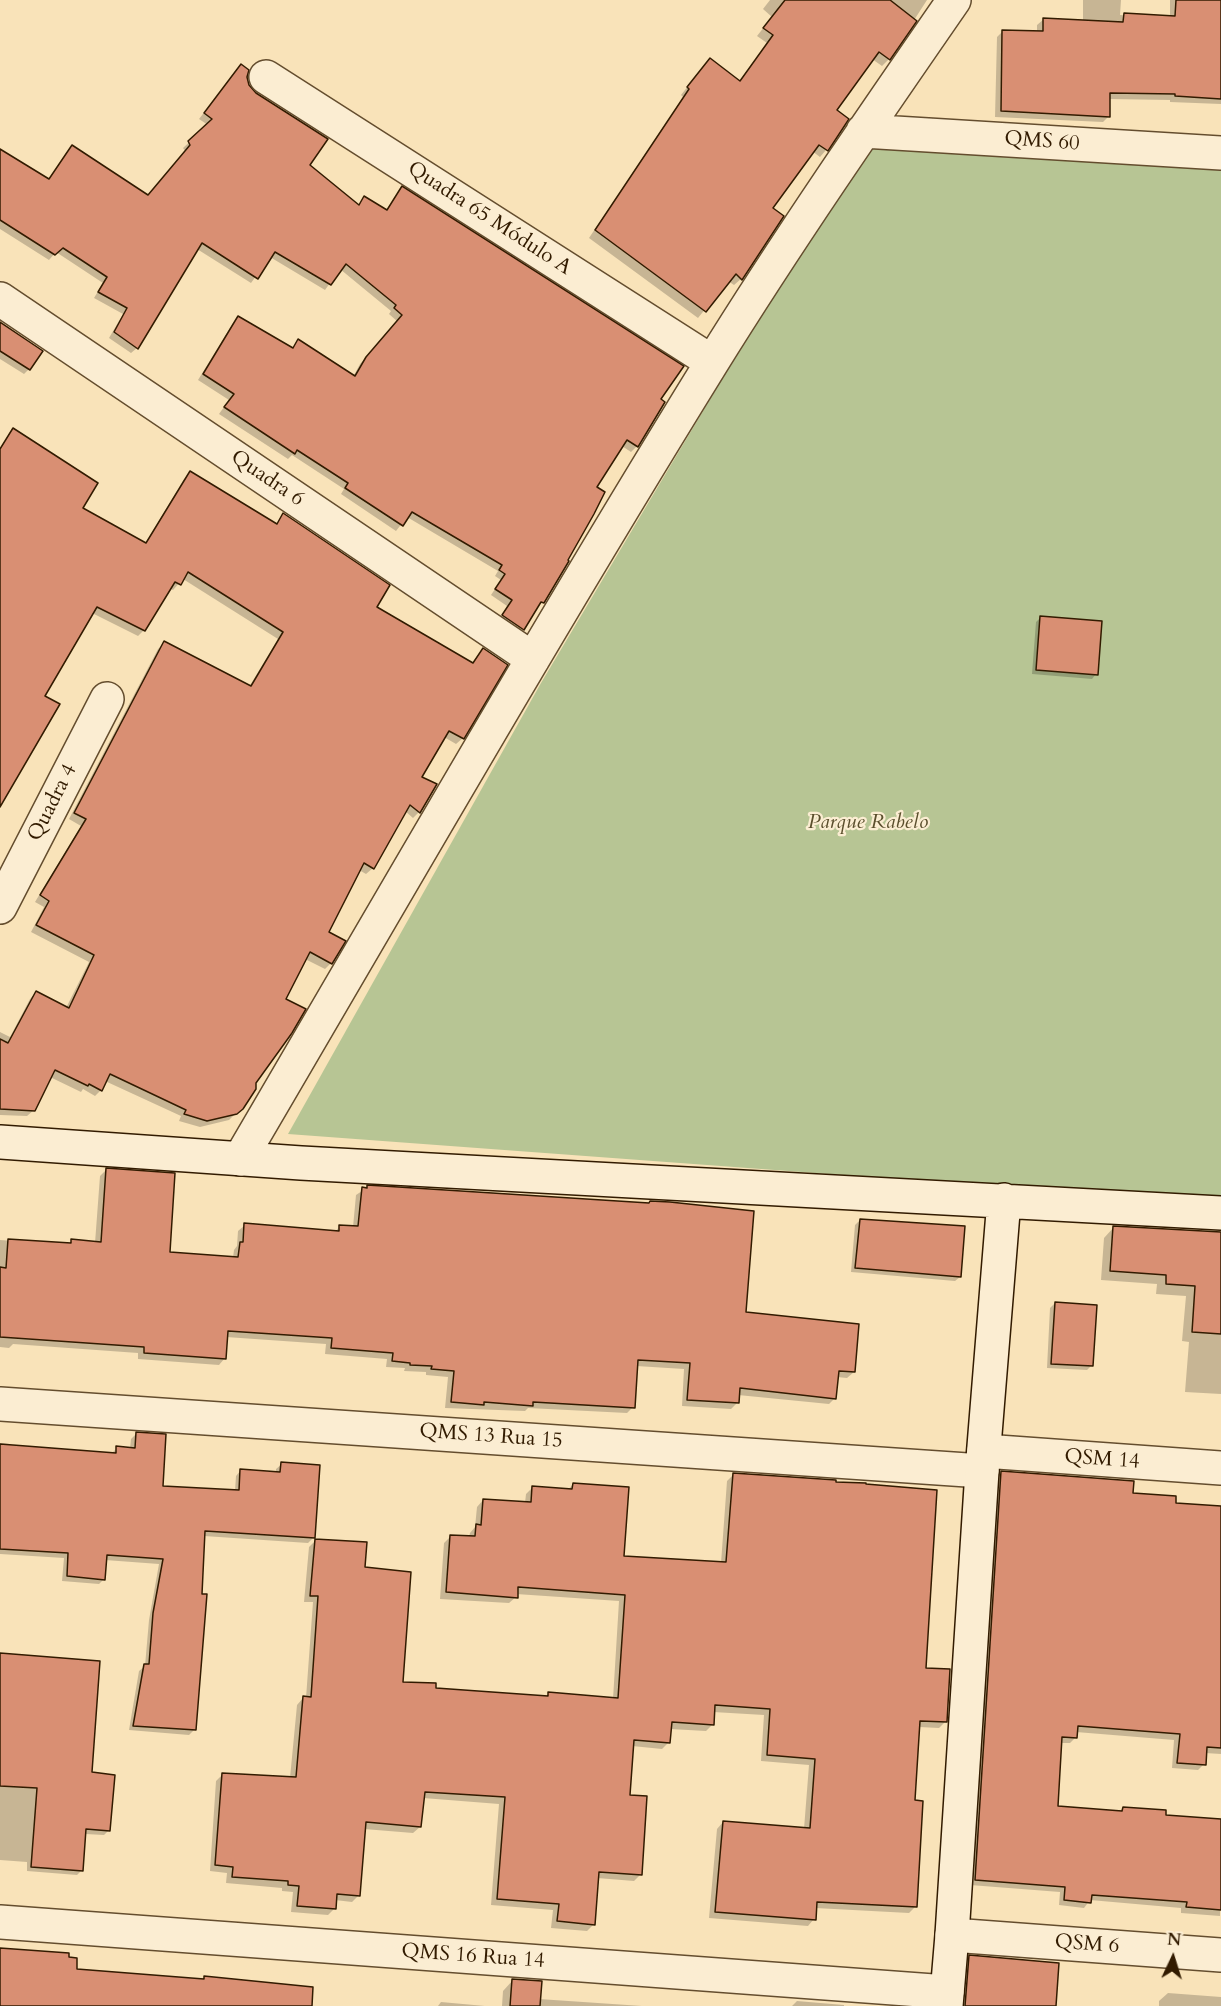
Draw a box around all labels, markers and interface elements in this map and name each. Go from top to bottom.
street label: QMS 60 [1003,127,1081,157]
street label: Quadra 65 Módulo A [402,157,576,281]
street label: Quadra 6 [226,445,308,513]
street label: Quadra 4 [23,760,83,846]
park label: Parque Rabelo [808,810,928,836]
street label: QMS 13 Rua 15 [419,1419,563,1455]
street label: QSM 14 [1063,1445,1141,1475]
north arrow [1143,1928,1203,1988]
text: N [1167,1929,1182,1952]
street label: QSM 6 [1054,1930,1120,1960]
street label: QMS 16 Rua 14 [401,1939,545,1975]

